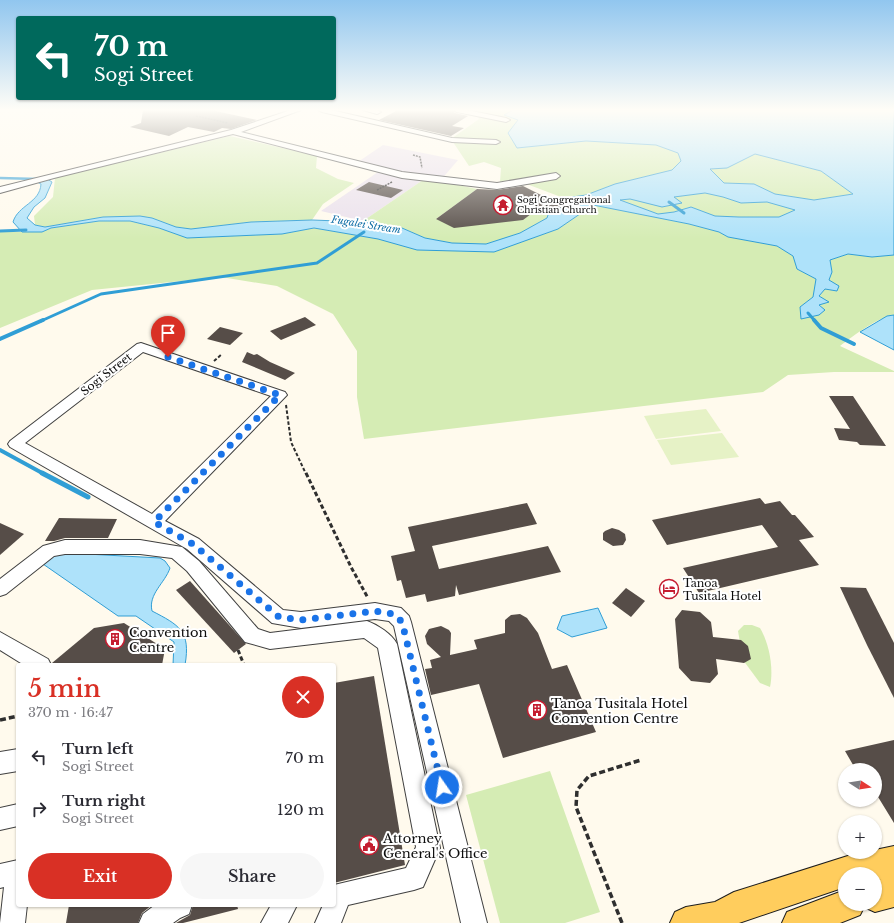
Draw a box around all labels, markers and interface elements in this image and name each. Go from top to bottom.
text: 70 m [94,29,168,64]
icon: left [28,32,80,84]
text: Sogi Street [94,64,194,86]
temple icon: Sogi Congregational Christian Church [492,194,514,216]
place label: Sogi Congregational Christian Church [517,194,611,215]
water label: Fugalei Stream [329,212,402,236]
pin [151,316,185,357]
icon: arrive [157,322,179,344]
street label: Sogi Street [78,349,135,398]
place label: Tanoa Tusitala Hotel [683,576,762,603]
hotel icon: Tanoa Tusitala Hotel [658,578,680,600]
place label: Convention Centre [129,624,208,656]
building icon: Convention Centre [104,628,126,650]
text: 5 min [28,674,101,703]
button: close [282,676,324,718]
place label: Tanoa Tusitala Hotel Convention Centre [551,695,688,727]
building icon: Tanoa Tusitala Hotel Convention Centre [526,699,548,721]
text: 370 m · 16:47 [28,704,113,721]
text: Turn left [62,739,133,758]
icon: left [28,746,50,768]
text: 70 m [285,748,324,767]
text: Sogi Street [62,758,134,775]
north arrow [838,763,882,807]
map controls [838,763,882,911]
position arrow [421,766,463,808]
text: Turn right [62,791,145,810]
icon: right [28,798,50,820]
text: 120 m [277,800,324,819]
text: Sogi Street [62,810,134,827]
button: + [838,815,882,859]
place label: Attorney General's Office [382,830,487,862]
public building icon: Attorney General's Office [358,834,380,856]
button: Exit [28,853,172,899]
button: Share [180,853,324,899]
button: − [838,867,882,911]

